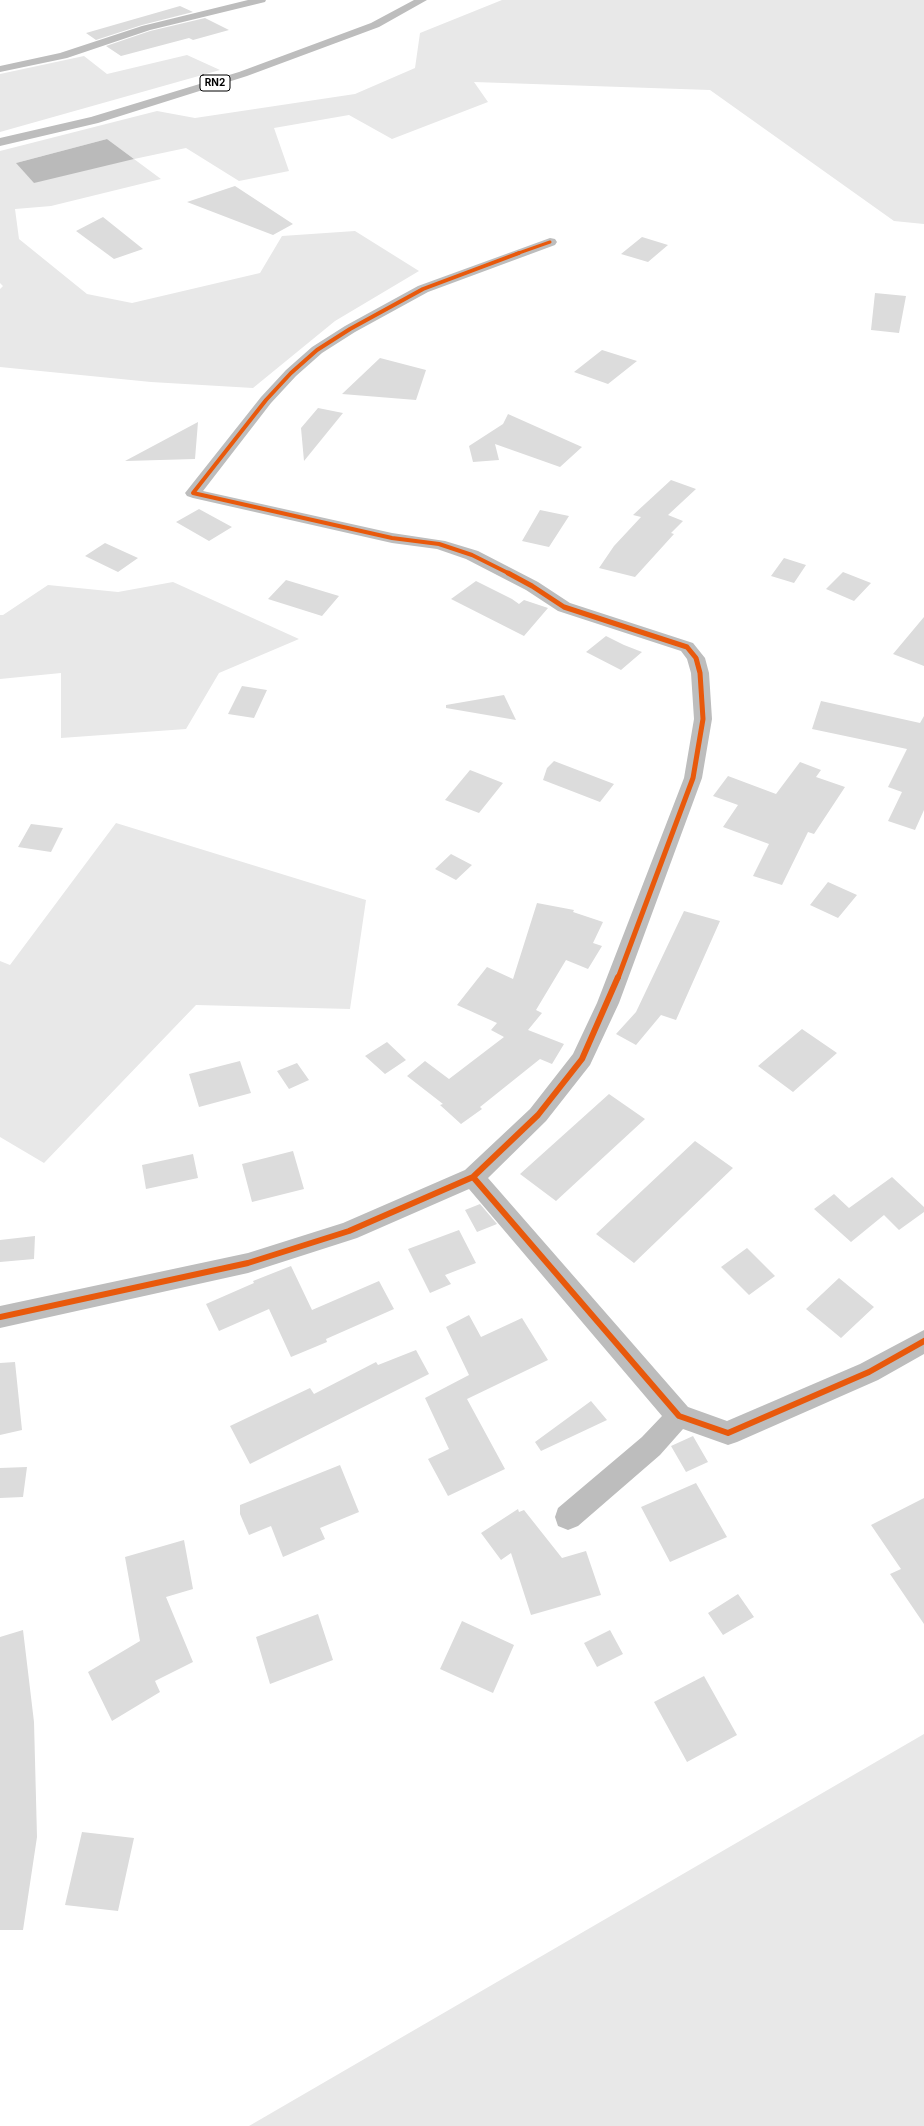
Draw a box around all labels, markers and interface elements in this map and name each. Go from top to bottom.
road number: RN2 [200,75,230,91]

